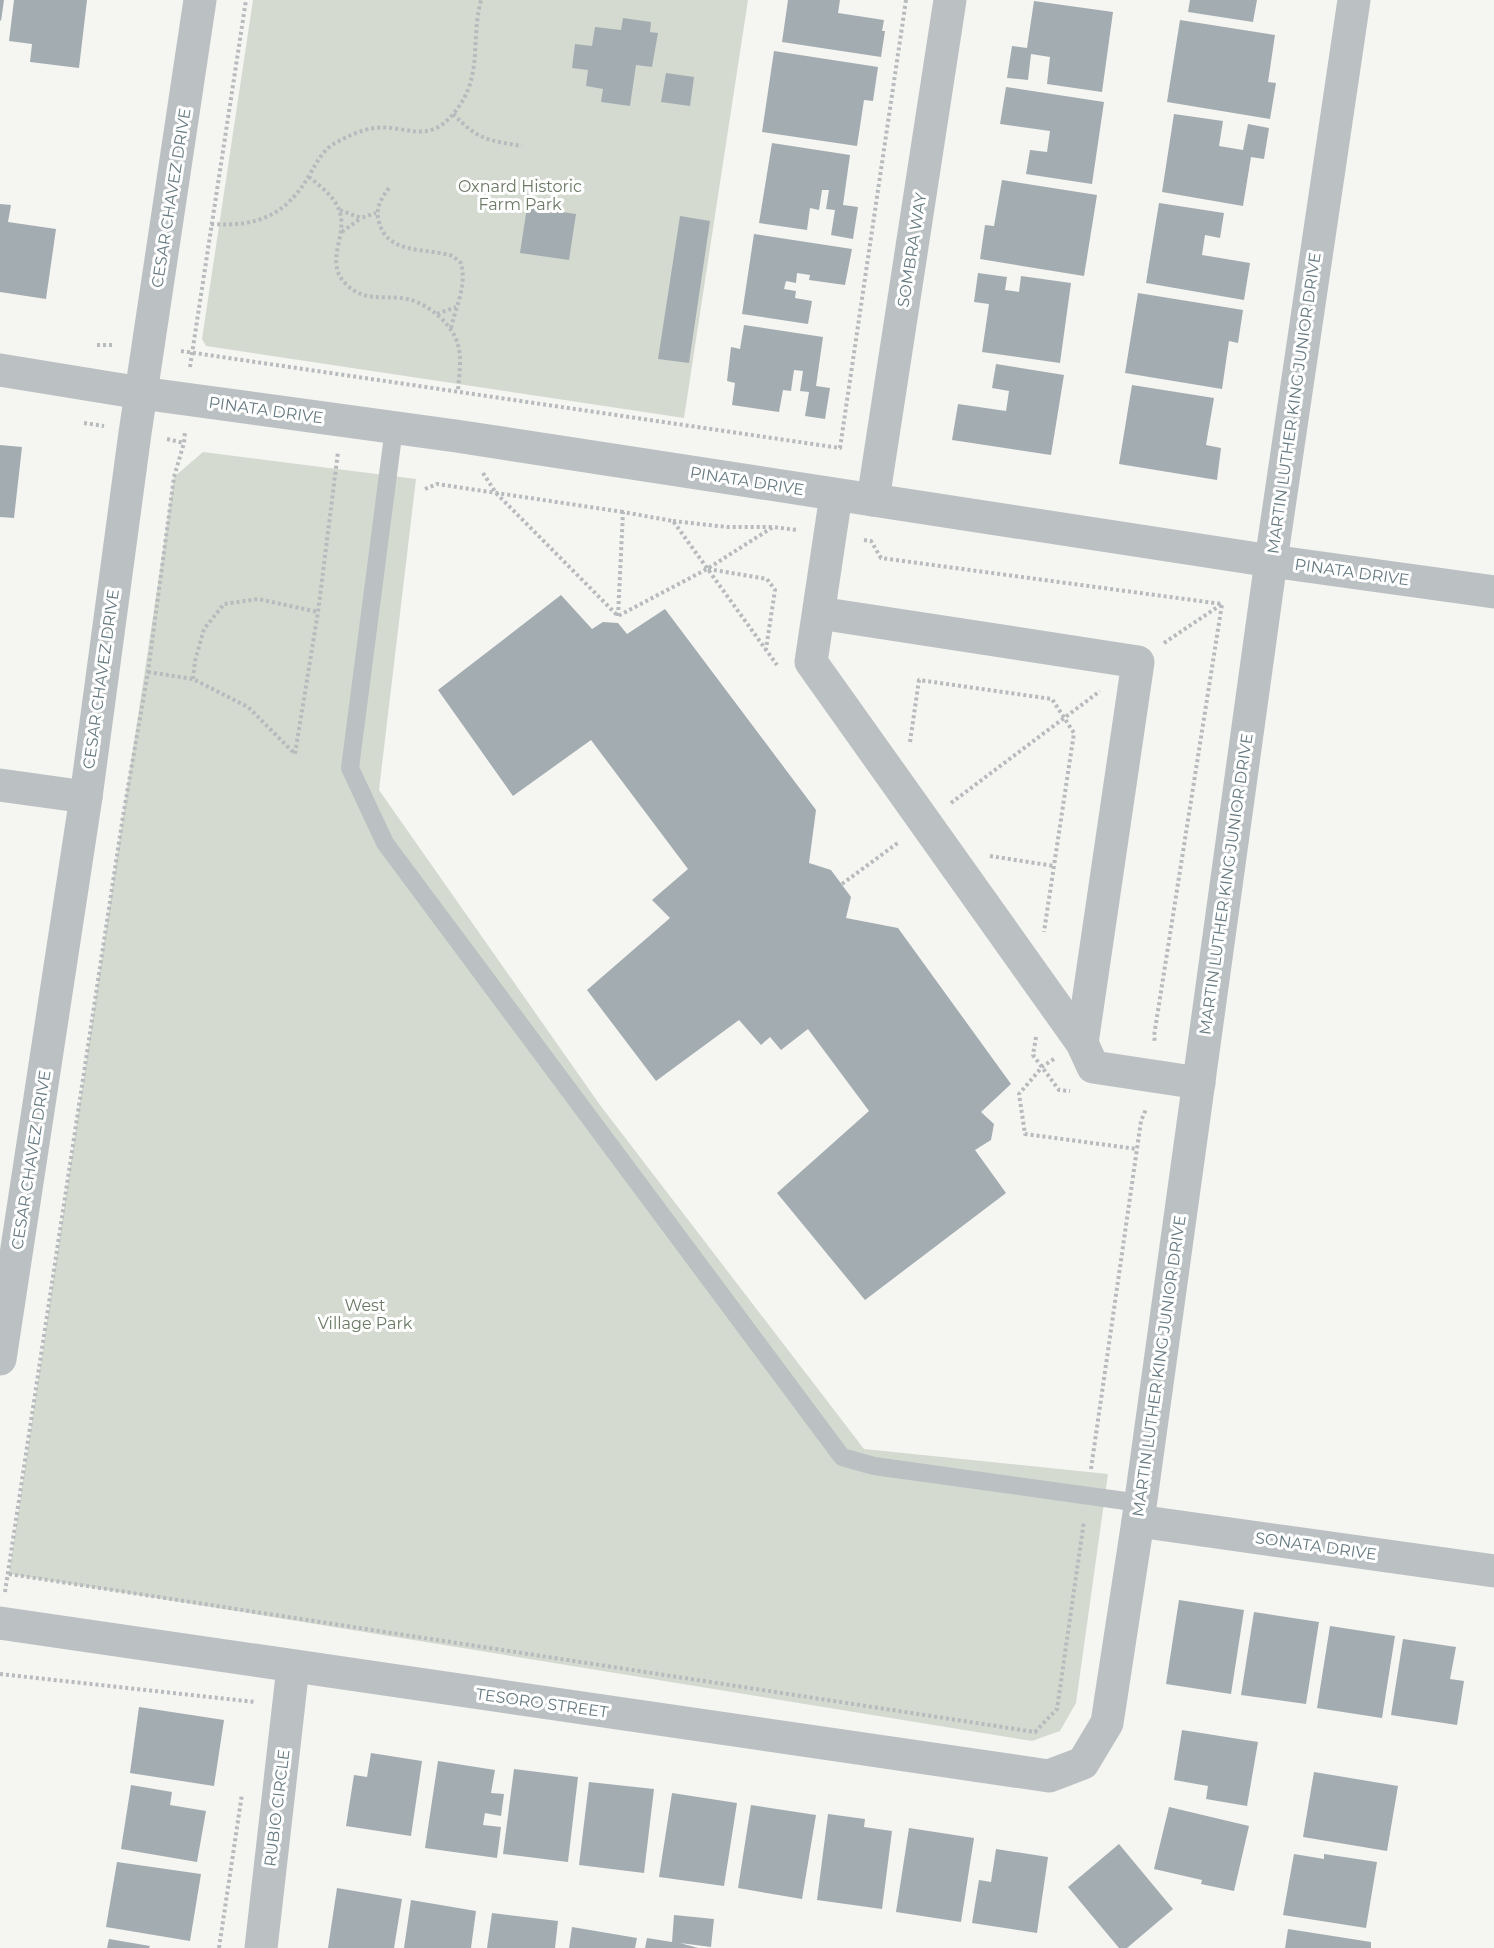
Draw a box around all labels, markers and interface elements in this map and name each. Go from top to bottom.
street label: CESAR CHAVEZ DRIVE [147,107,195,289]
park label: Oxnard Historic Farm Park [458,177,582,214]
street label: SOMBRA WAY [894,190,931,309]
street label: MARTIN LUTHER KING JUNIOR DRIVE [1263,251,1325,555]
street label: PINATA DRIVE [208,393,324,427]
street label: PINATA DRIVE [689,463,805,499]
street label: PINATA DRIVE [1294,555,1410,589]
street label: CESAR CHAVEZ DRIVE [79,588,123,770]
street label: MARTIN LUTHER KING JUNIOR DRIVE [1195,732,1257,1036]
street label: CESAR CHAVEZ DRIVE [7,1069,55,1251]
street label: MARTIN LUTHER KING JUNIOR DRIVE [1128,1214,1190,1518]
park label: West Village Park [318,1296,413,1333]
street label: SONATA DRIVE [1254,1528,1378,1564]
street label: TESORO STREET [475,1684,610,1722]
street label: RUBIO CIRCLE [260,1748,294,1868]

